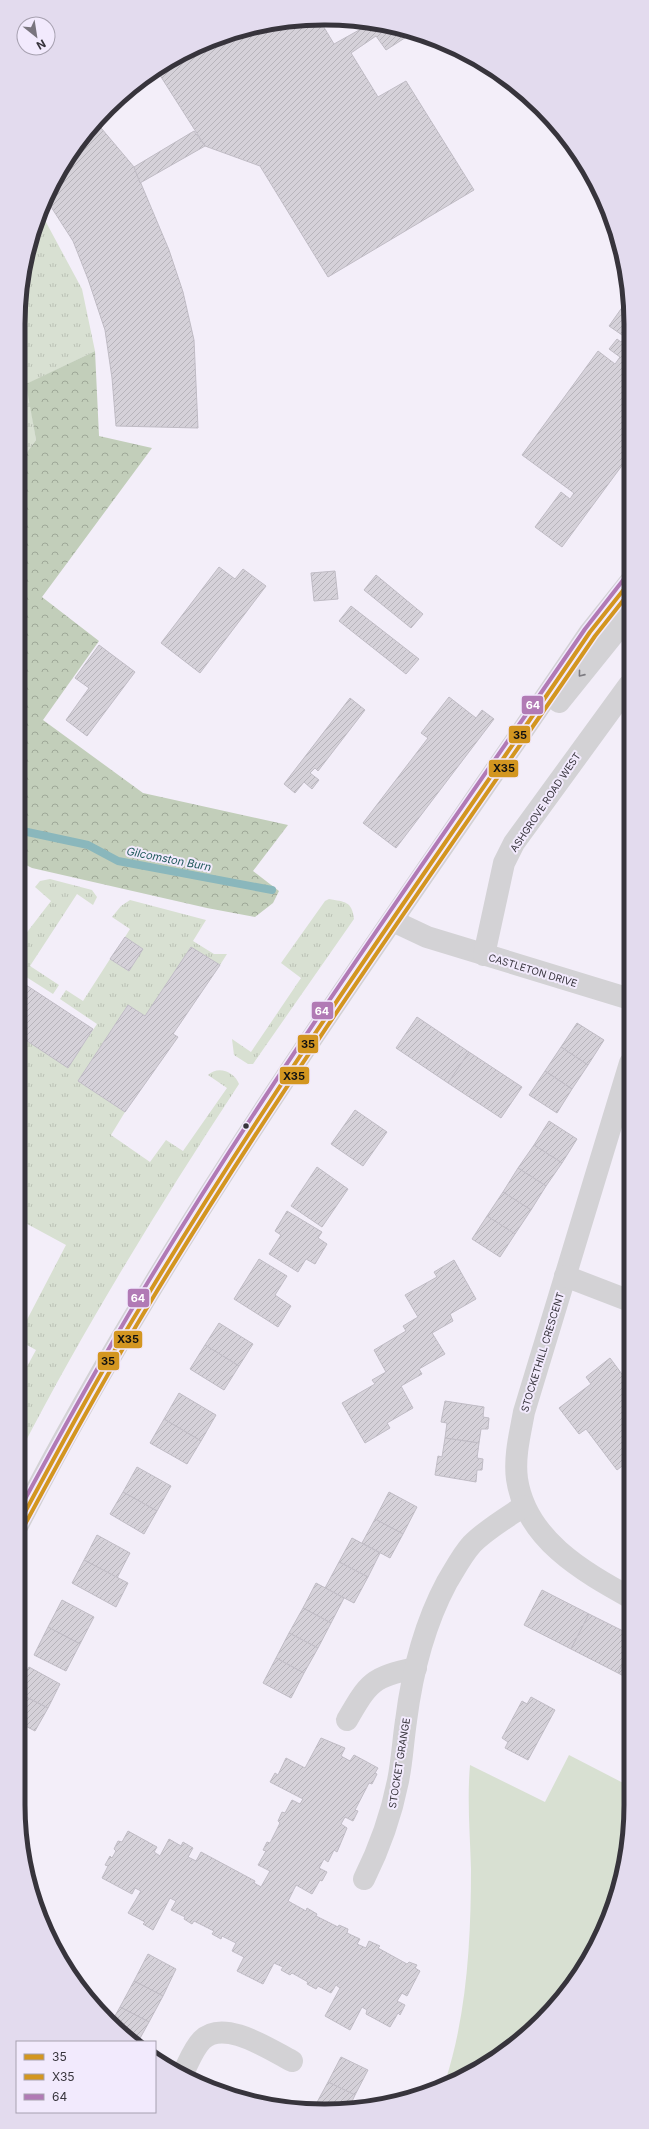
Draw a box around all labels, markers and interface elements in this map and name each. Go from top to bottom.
north arrow [16,16,56,56]
text: N [34,37,48,53]
one-way arrow [579,670,586,677]
line badge: 64 [521,695,544,715]
text: 64 [526,698,540,712]
line badge: 35 [508,725,531,744]
text: 35 [513,728,527,742]
street label: ASHGROVE ROAD WEST [507,750,583,854]
line badge: X35 [488,759,519,778]
text: X35 [493,761,515,775]
water label: Gilcomston Burn [125,844,213,874]
street label: CASTLETON DRIVE [487,951,579,989]
line badge: 64 [311,1001,334,1020]
text: 64 [315,1004,329,1018]
line badge: 35 [297,1034,319,1054]
text: 35 [301,1037,315,1051]
line badge: X35 [279,1066,310,1085]
text: X35 [283,1069,305,1083]
unlabelled marker [241,1121,251,1131]
line badge: 64 [127,1288,150,1308]
text: 64 [131,1291,145,1305]
street label: STOCKETHILL CRESCENT [518,1291,566,1413]
line badge: X35 [113,1330,143,1349]
text: X35 [117,1332,139,1346]
line badge: 35 [97,1351,120,1371]
text: 35 [101,1354,115,1368]
street label: STOCKET GRANGE [386,1717,412,1809]
legend [16,2041,156,2113]
text: 35 [52,2049,67,2064]
text: X35 [52,2069,75,2084]
text: 64 [52,2089,67,2104]

